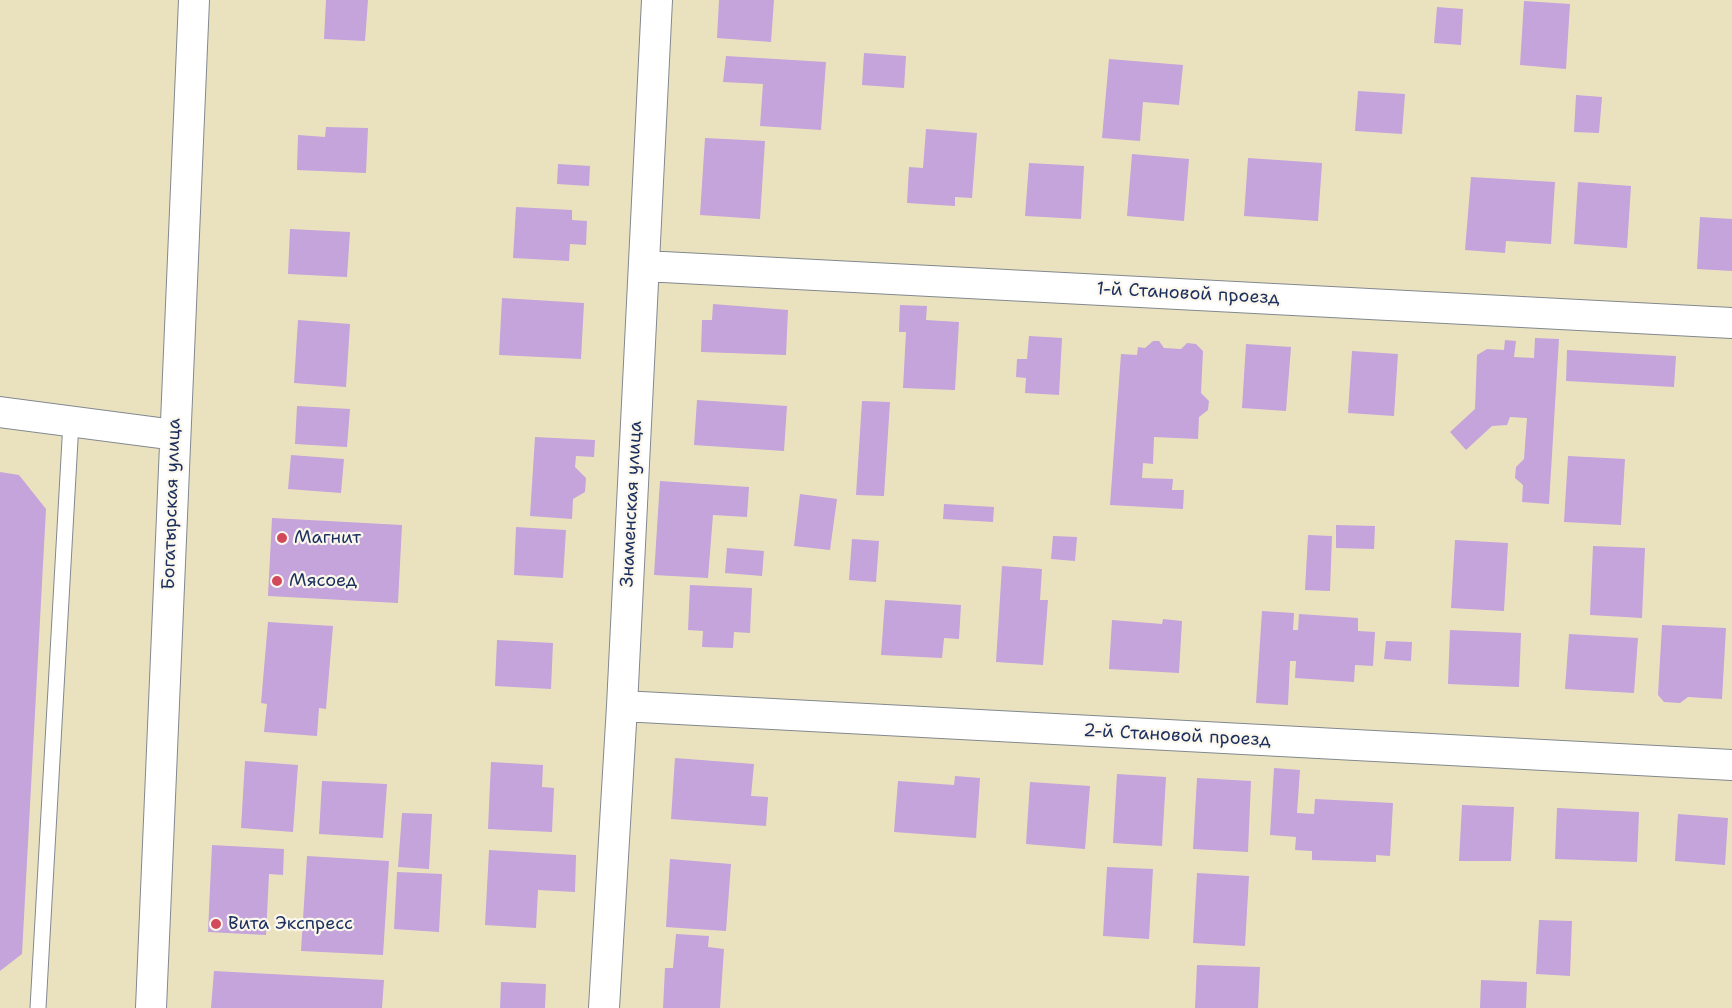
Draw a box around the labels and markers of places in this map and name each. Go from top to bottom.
place label: Магнит [294,527,361,549]
marker: Магнит [275,531,289,545]
place label: Мясоед [289,570,357,592]
marker: Мясоед [270,574,284,588]
place label: Вита Экспресс [228,913,353,935]
marker: Вита Экспресс [209,917,223,931]

